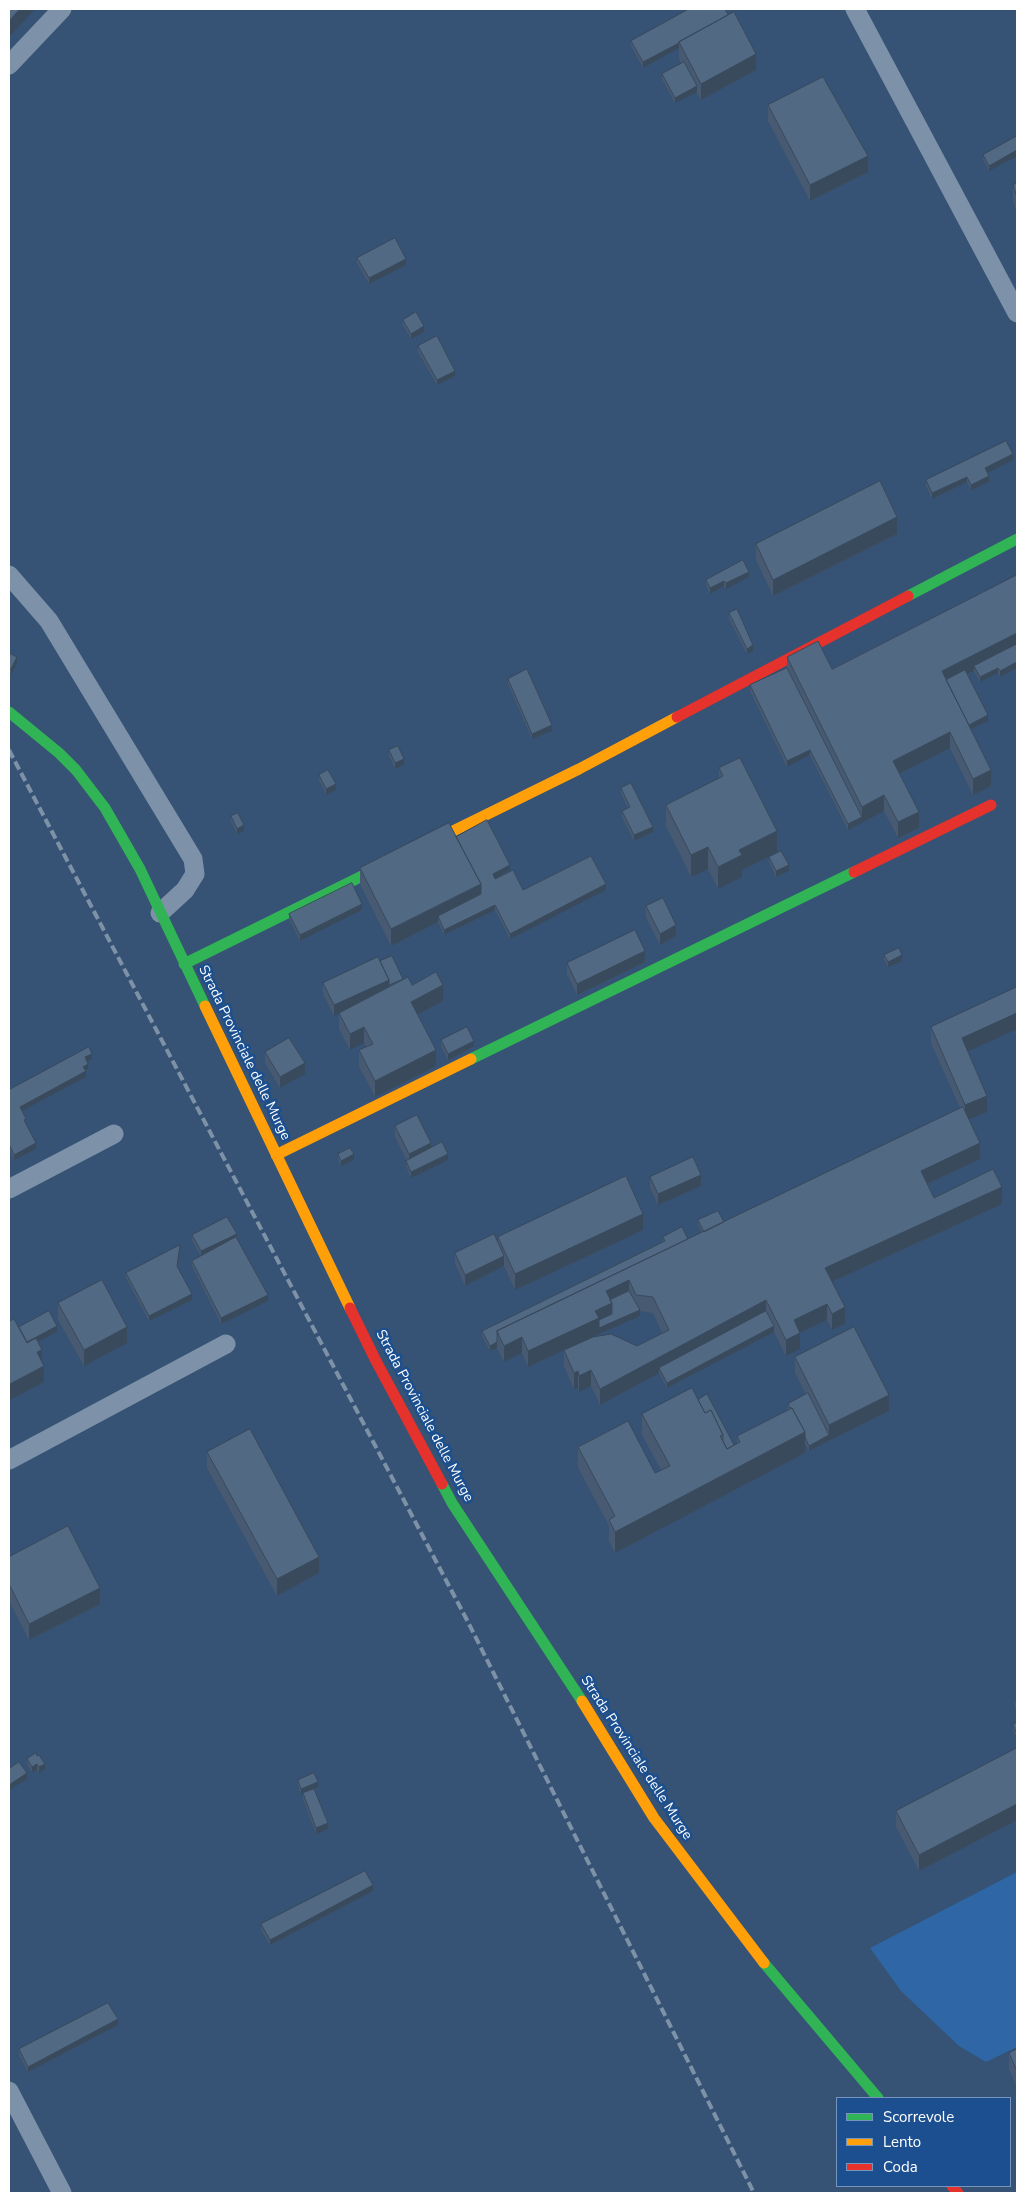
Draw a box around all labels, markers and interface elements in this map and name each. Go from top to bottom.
street label: Strada Provinciale delle Murge [194,963,294,1143]
street label: Strada Provinciale delle Murge [371,1327,477,1505]
street label: Strada Provinciale delle Murge [577,1673,695,1843]
legend [836,2097,1011,2187]
text: Scorrevole [883,2107,954,2127]
text: Lento [883,2132,921,2152]
text: Coda [883,2157,918,2177]

